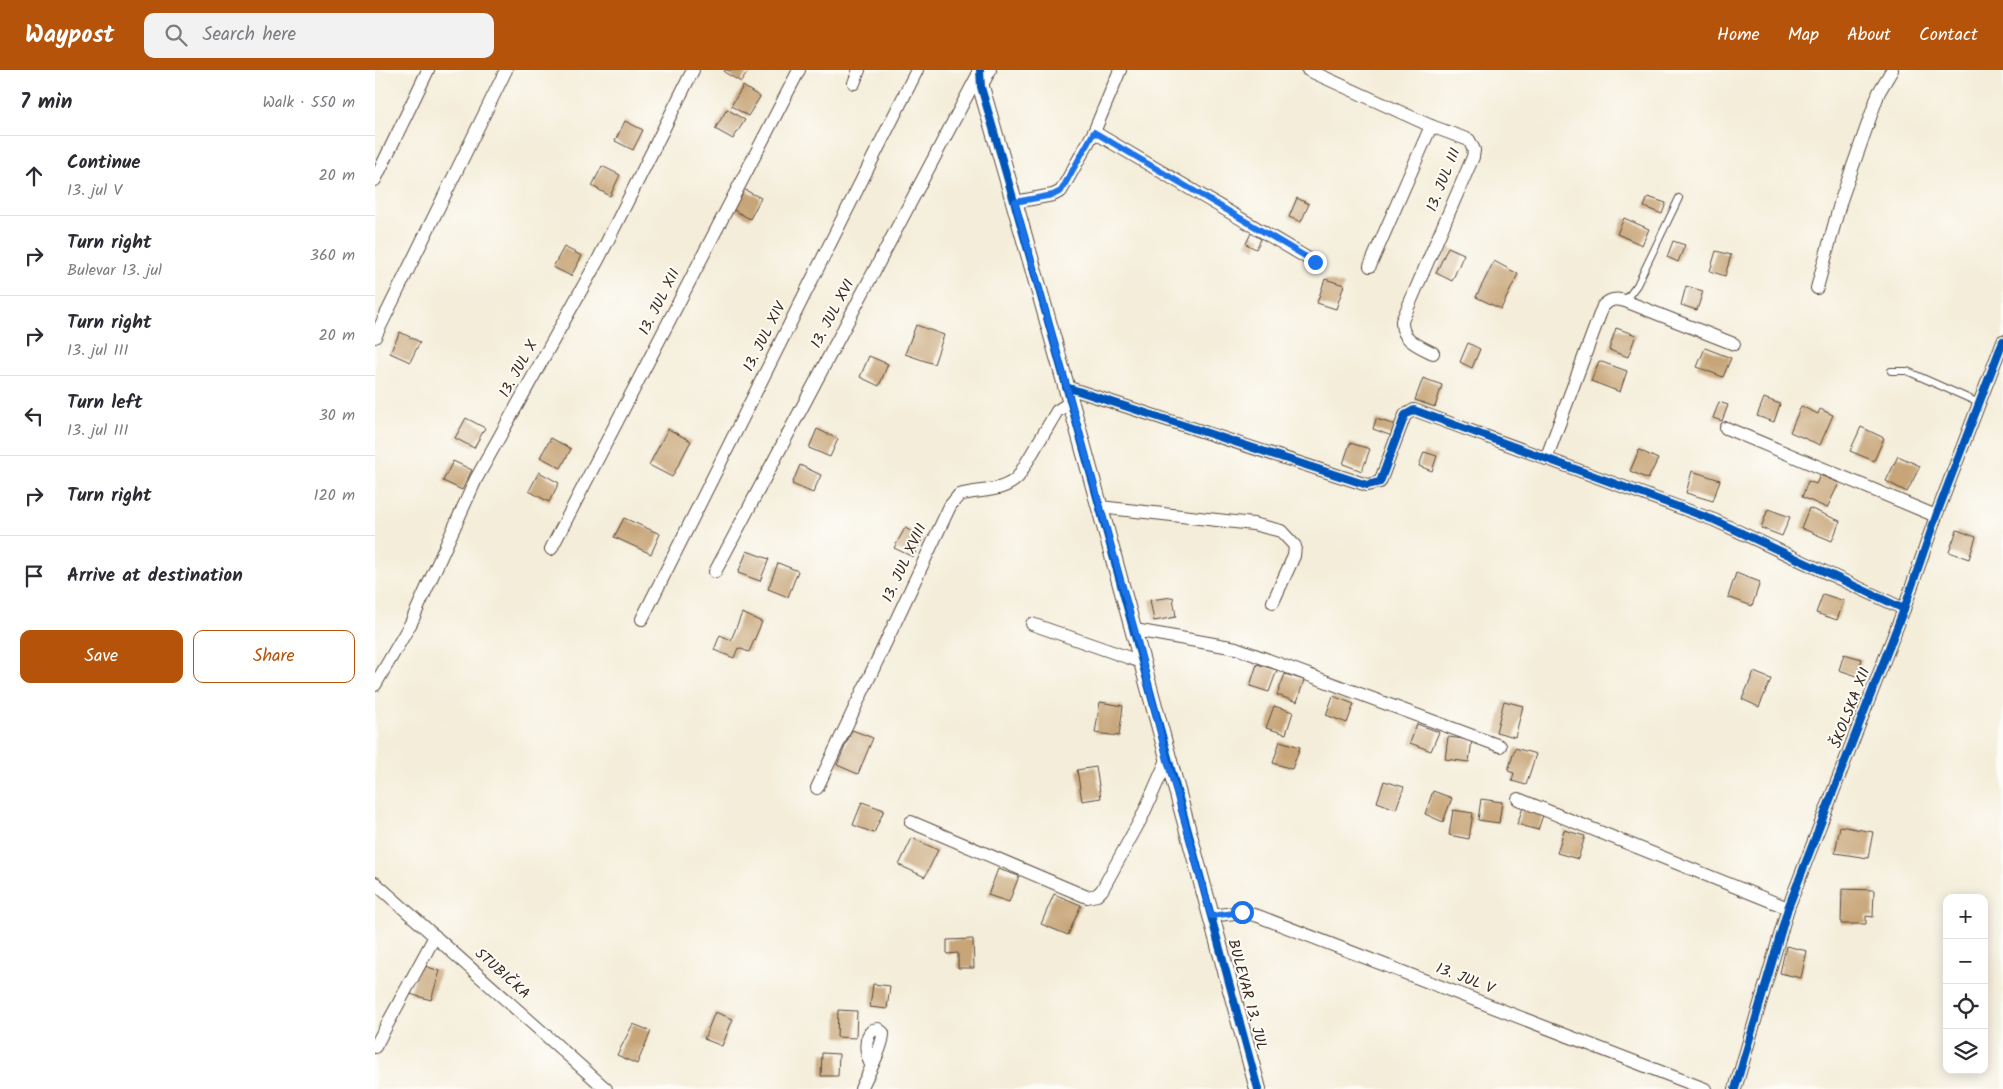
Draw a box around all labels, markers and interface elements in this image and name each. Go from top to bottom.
search box [144,13,494,58]
text: Waypost [25,16,114,55]
text: Search here [202,20,296,50]
icon: search [162,21,190,49]
text: Home [1717,21,1760,50]
text: Map [1788,21,1819,50]
text: About [1847,21,1891,50]
text: Contact [1919,21,1978,50]
text: 7 min [20,86,72,119]
text: Walk · 550 m [263,90,355,115]
street label: 13. JUL III [1420,144,1468,216]
text: Continue [67,148,140,178]
icon: ahead [20,162,48,190]
text: 20 m [319,163,355,188]
text: 13. jul V [67,178,122,203]
text: Turn right [67,228,152,258]
icon: right [20,242,48,270]
text: 360 m [310,243,355,268]
route end [1304,251,1327,274]
text: Bulevar 13. jul [67,258,162,283]
street label: 13. JUL XII [633,264,687,339]
street label: 13. JUL XVI [805,275,861,353]
street label: 13. JUL XIV [737,297,793,376]
text: Turn right [67,308,152,338]
icon: right [20,322,48,350]
text: 20 m [319,323,355,348]
street label: 13. JUL X [493,335,545,402]
text: 13. jul III [67,338,128,363]
text: Turn left [67,388,142,418]
icon: left [20,402,48,430]
text: 30 m [319,403,355,428]
text: 13. jul III [67,418,128,443]
text: Turn right [67,481,152,511]
icon: right [20,482,48,510]
text: 120 m [314,483,355,508]
street label: 13. JUL XVIII [876,519,934,606]
text: Arrive at destination [67,561,243,591]
icon: arrive [20,562,48,590]
button: Save [20,630,183,683]
button: Share [193,630,355,683]
street label: ŠKOLSKA XII [1825,664,1878,752]
map controls [1943,894,1988,1074]
button: + [1943,894,1988,939]
route start [1231,901,1254,924]
street label: BULEVAR 13. JUL [1221,937,1273,1053]
button: − [1943,939,1988,984]
street label: STUBIČKA [469,942,535,1006]
street label: 13. JUL V [1432,957,1499,1002]
button: locate [1943,984,1988,1029]
button: layers [1943,1029,1988,1074]

